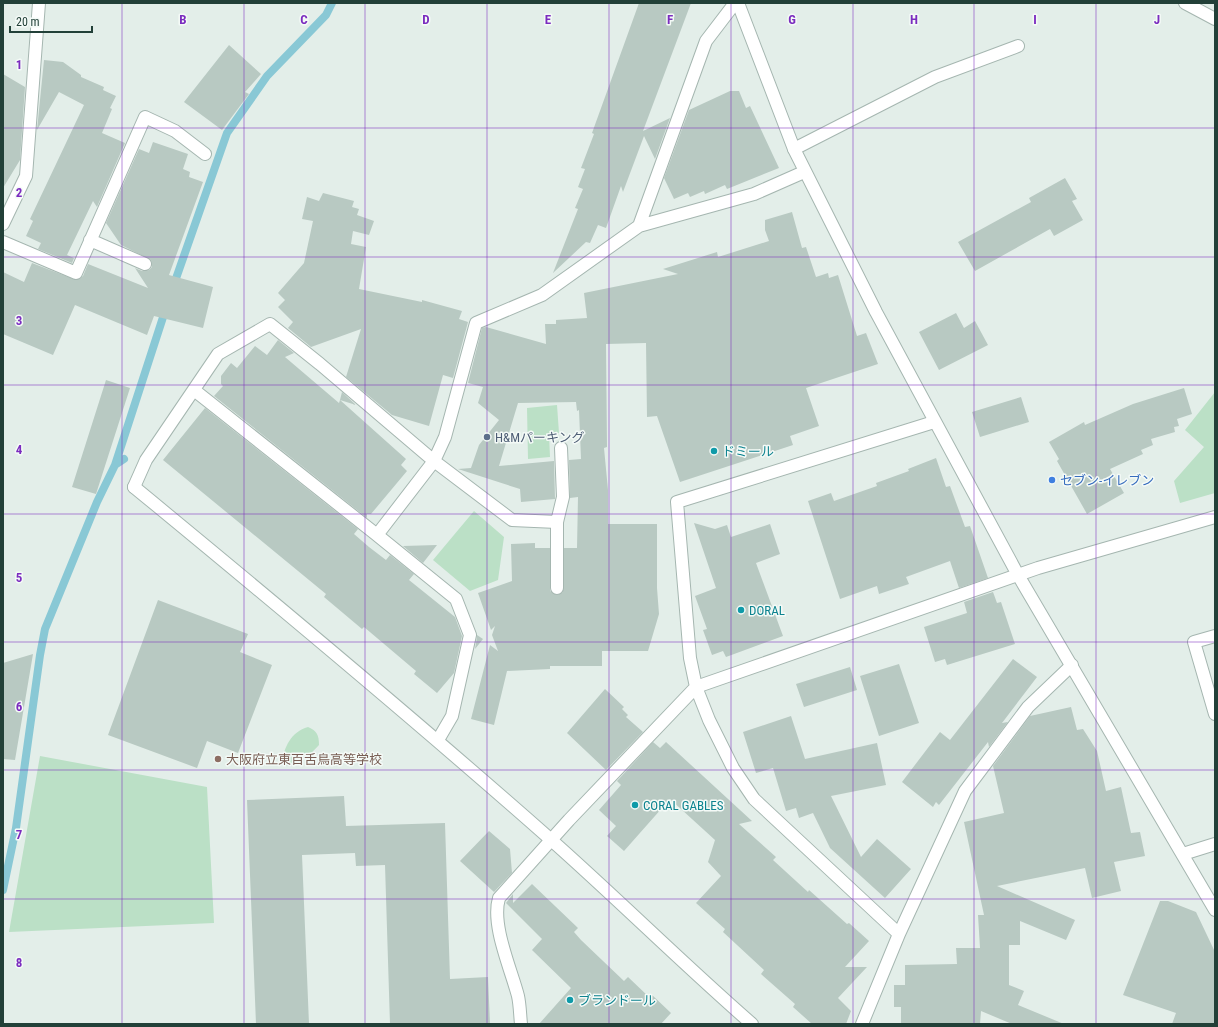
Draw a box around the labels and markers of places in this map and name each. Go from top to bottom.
place label: H&Mパーキング [495,430,585,445]
marker: H&Mパーキング [482,432,492,442]
place label: ドミール [722,444,774,459]
marker: ドミール [709,446,719,456]
place label: セブン-イレブン [1060,473,1154,488]
marker: セブン-イレブン [1047,475,1057,485]
place label: DORAL [749,603,785,618]
marker: DORAL [736,605,746,615]
place label: 大阪府立東百舌鳥高等学校 [226,752,382,767]
marker: 大阪府立東百舌鳥高等学校 [213,754,223,764]
place label: CORAL GABLES [643,798,724,813]
marker: CORAL GABLES [630,800,640,810]
place label: ブランドール [578,993,656,1008]
marker: ブランドール [565,995,575,1005]

